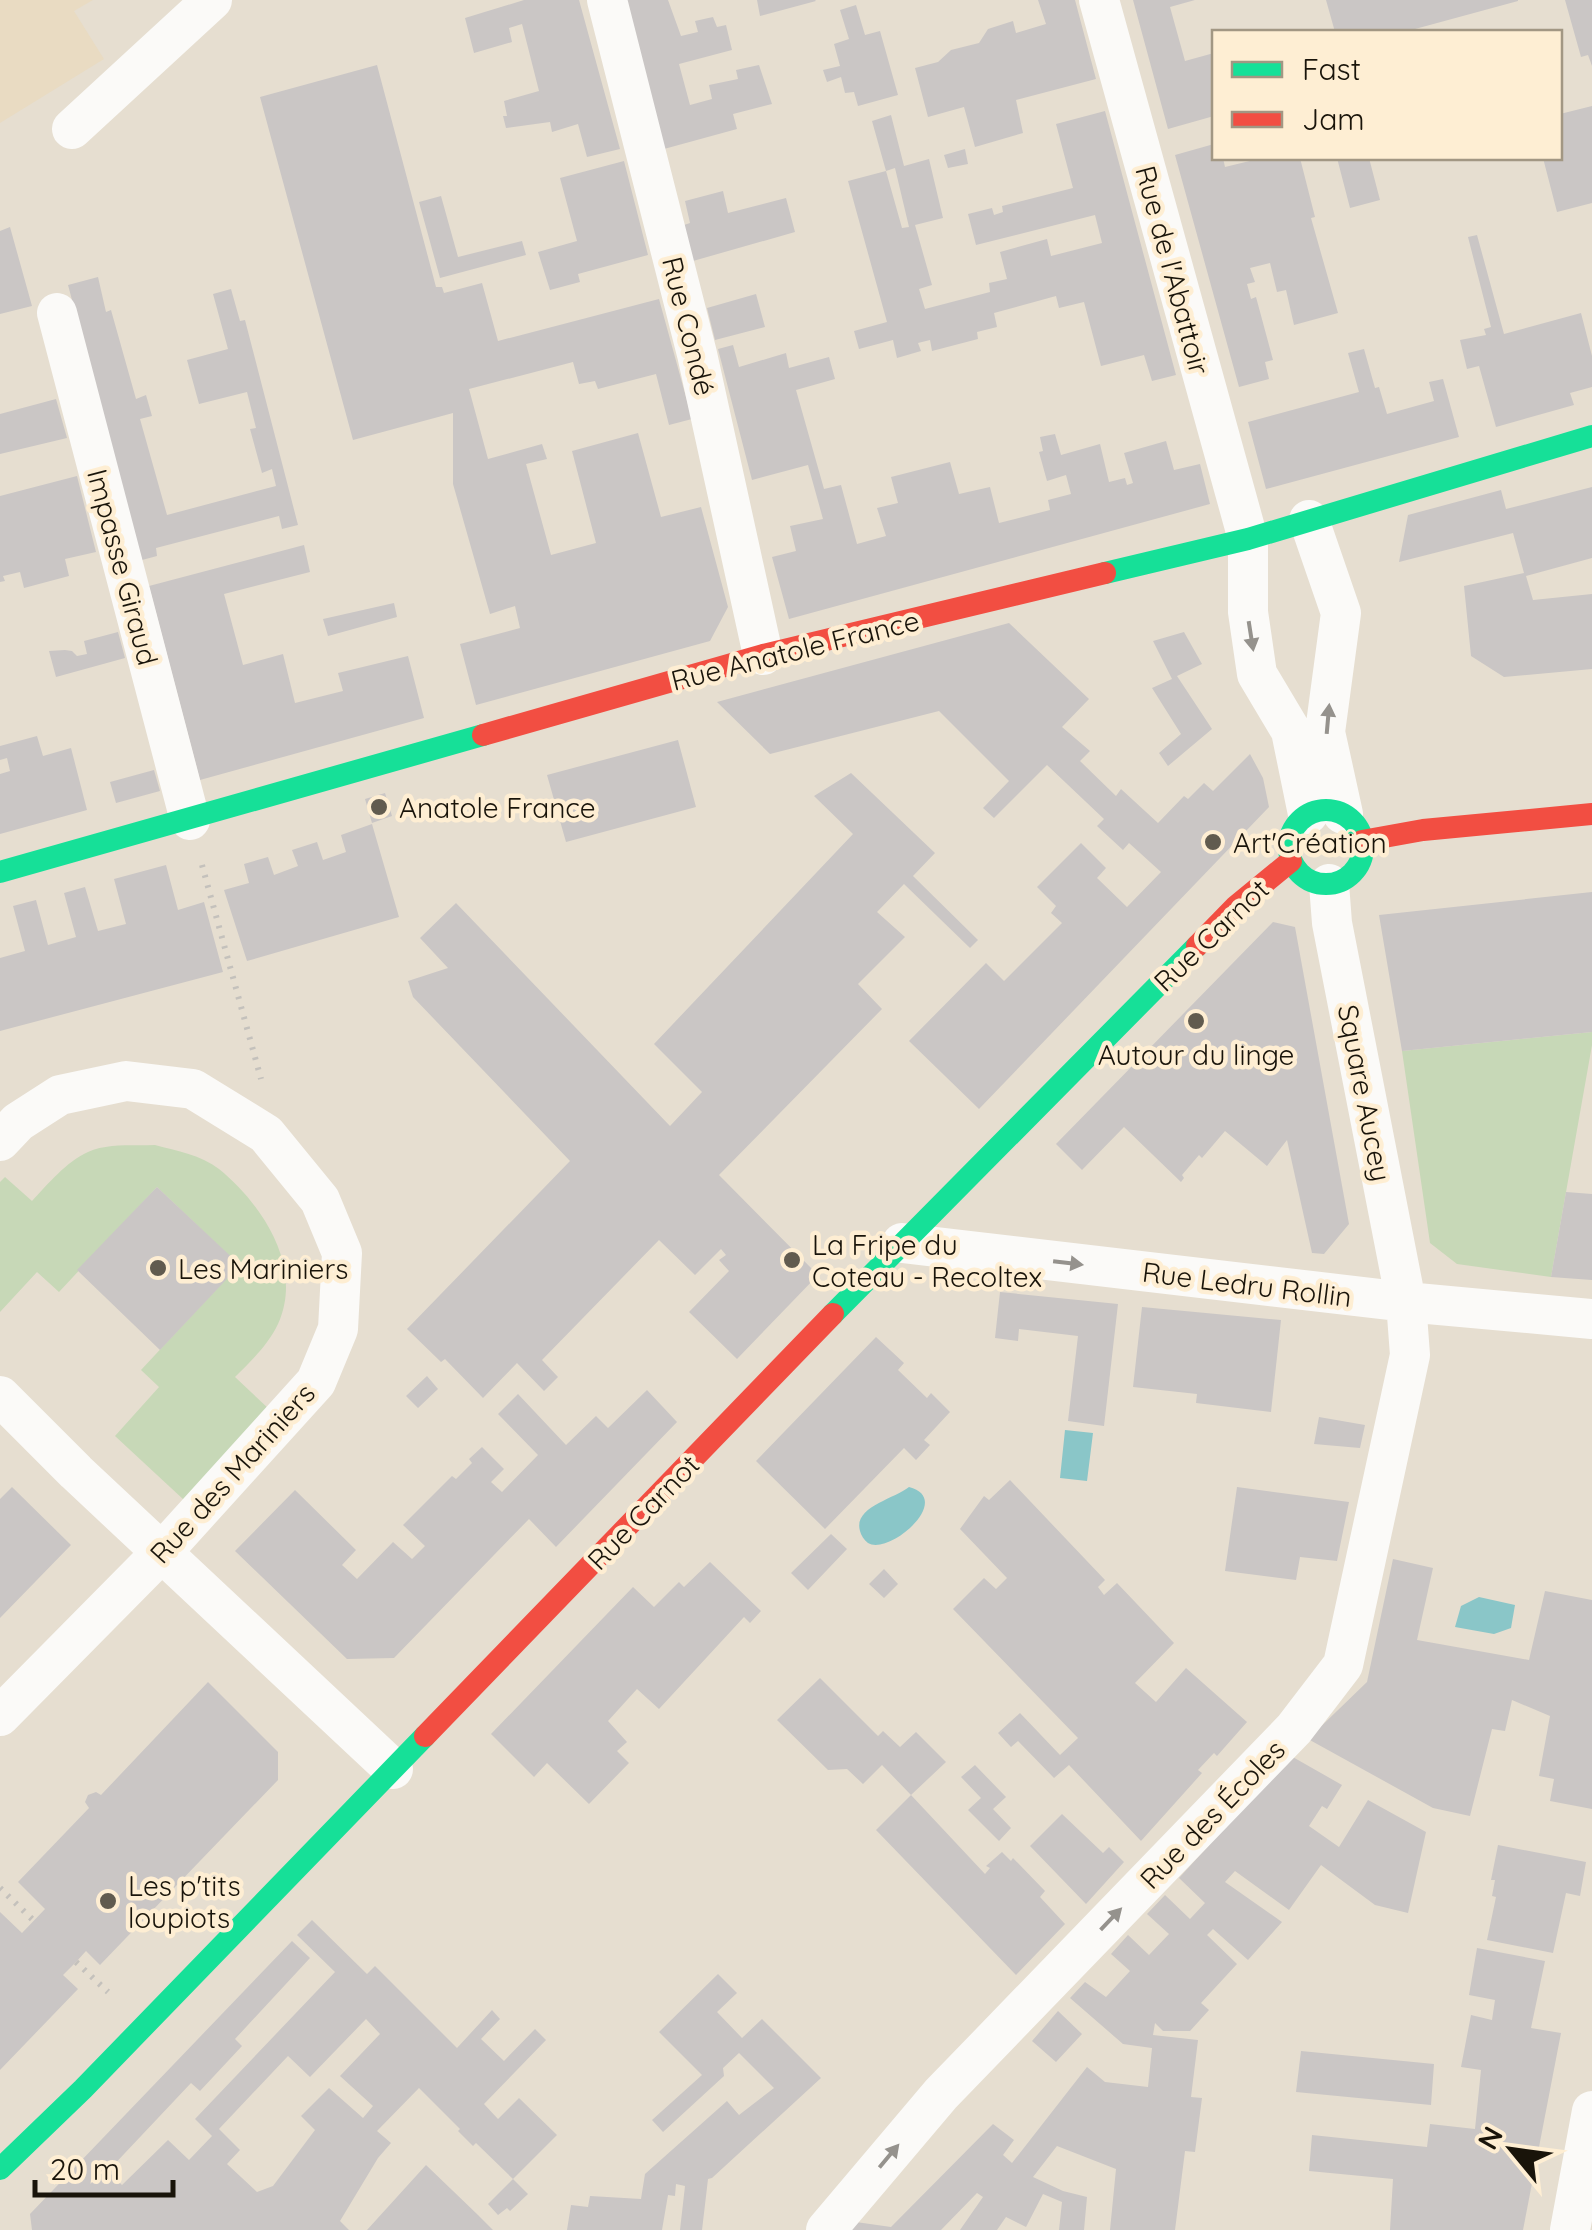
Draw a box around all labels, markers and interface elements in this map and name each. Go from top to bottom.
legend [1212,30,1562,160]
text: Fast [1302,50,1361,88]
text: Jam [1302,100,1365,138]
street label: Rue de l'Abattoir [1128,162,1218,378]
street label: Rue Condé [655,253,723,399]
street label: Impasse Giraud [80,465,166,669]
street label: Rue Anatole France [667,602,923,698]
one-way arrow [1244,621,1260,653]
one-way arrow [1320,703,1336,734]
place label: Anatole France [399,790,596,825]
marker: Anatole France [368,796,390,818]
place label: Art'Création [1233,825,1387,860]
marker: Art'Création [1202,831,1224,853]
street label: Rue Carnot [1146,872,1276,998]
street label: Square Aucey [1331,1002,1399,1184]
marker: Autour du linge [1185,1010,1207,1032]
place label: Autour du linge [1098,1037,1294,1072]
place label: La Fripe du Coteau - Recoltex [812,1227,1042,1294]
marker: La Fripe du Coteau - Recoltex [781,1249,803,1271]
place label: Les Mariniers [178,1251,348,1286]
street label: Rue Ledru Rollin [1140,1254,1354,1314]
one-way arrow [1053,1255,1085,1271]
marker: Les Mariniers [147,1257,169,1279]
street label: Rue des Mariniers [142,1376,322,1570]
street label: Rue Carnot [580,1447,706,1577]
street label: Rue des Écoles [1132,1732,1292,1896]
place label: Les p'tits loupiots [128,1868,241,1935]
marker: Les p'tits loupiots [97,1890,119,1912]
one-way arrow [1099,1907,1122,1931]
north arrow [1462,2100,1562,2200]
text: N [1469,2120,1510,2155]
scale bar [35,2135,172,2197]
one-way arrow [878,2143,899,2168]
text: 20 m [50,2150,120,2188]

